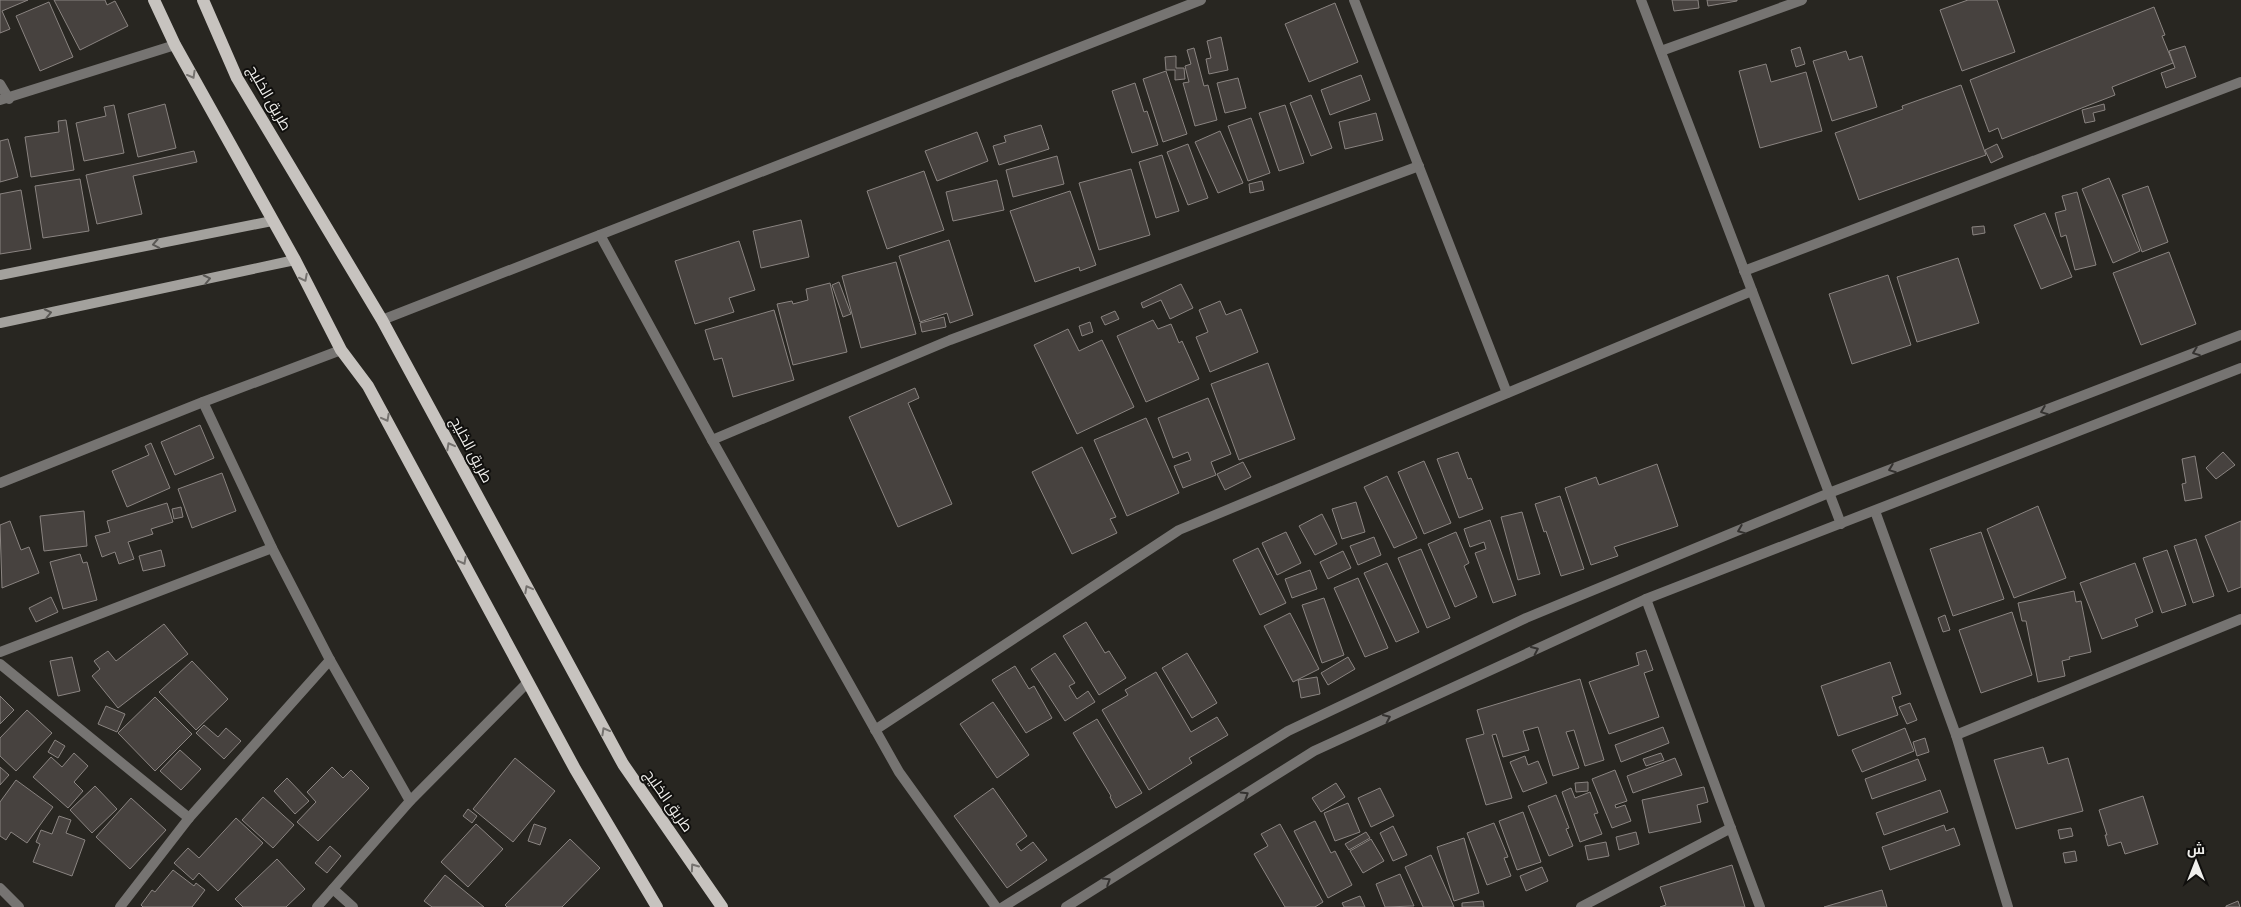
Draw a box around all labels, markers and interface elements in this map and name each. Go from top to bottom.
street label: طريق الخليج [242,62,295,135]
one-way arrow [186,69,196,78]
one-way arrow [151,239,160,249]
one-way arrow [298,273,308,282]
one-way arrow [202,274,211,285]
one-way arrow [43,308,52,319]
one-way arrow [2192,346,2200,356]
one-way arrow [2040,405,2049,415]
one-way arrow [380,413,390,422]
street label: طريق الخليج [445,414,496,487]
one-way arrow [446,442,456,451]
one-way arrow [1888,463,1897,473]
one-way arrow [1738,524,1746,534]
one-way arrow [457,556,467,565]
one-way arrow [524,585,534,594]
one-way arrow [1530,645,1539,656]
one-way arrow [1382,713,1391,724]
one-way arrow [601,728,611,737]
street label: طريق الخليج [639,766,697,837]
one-way arrow [1239,792,1248,801]
north arrow [2171,837,2221,887]
text: ش [2187,841,2205,858]
one-way arrow [691,863,700,873]
one-way arrow [1101,878,1110,887]

